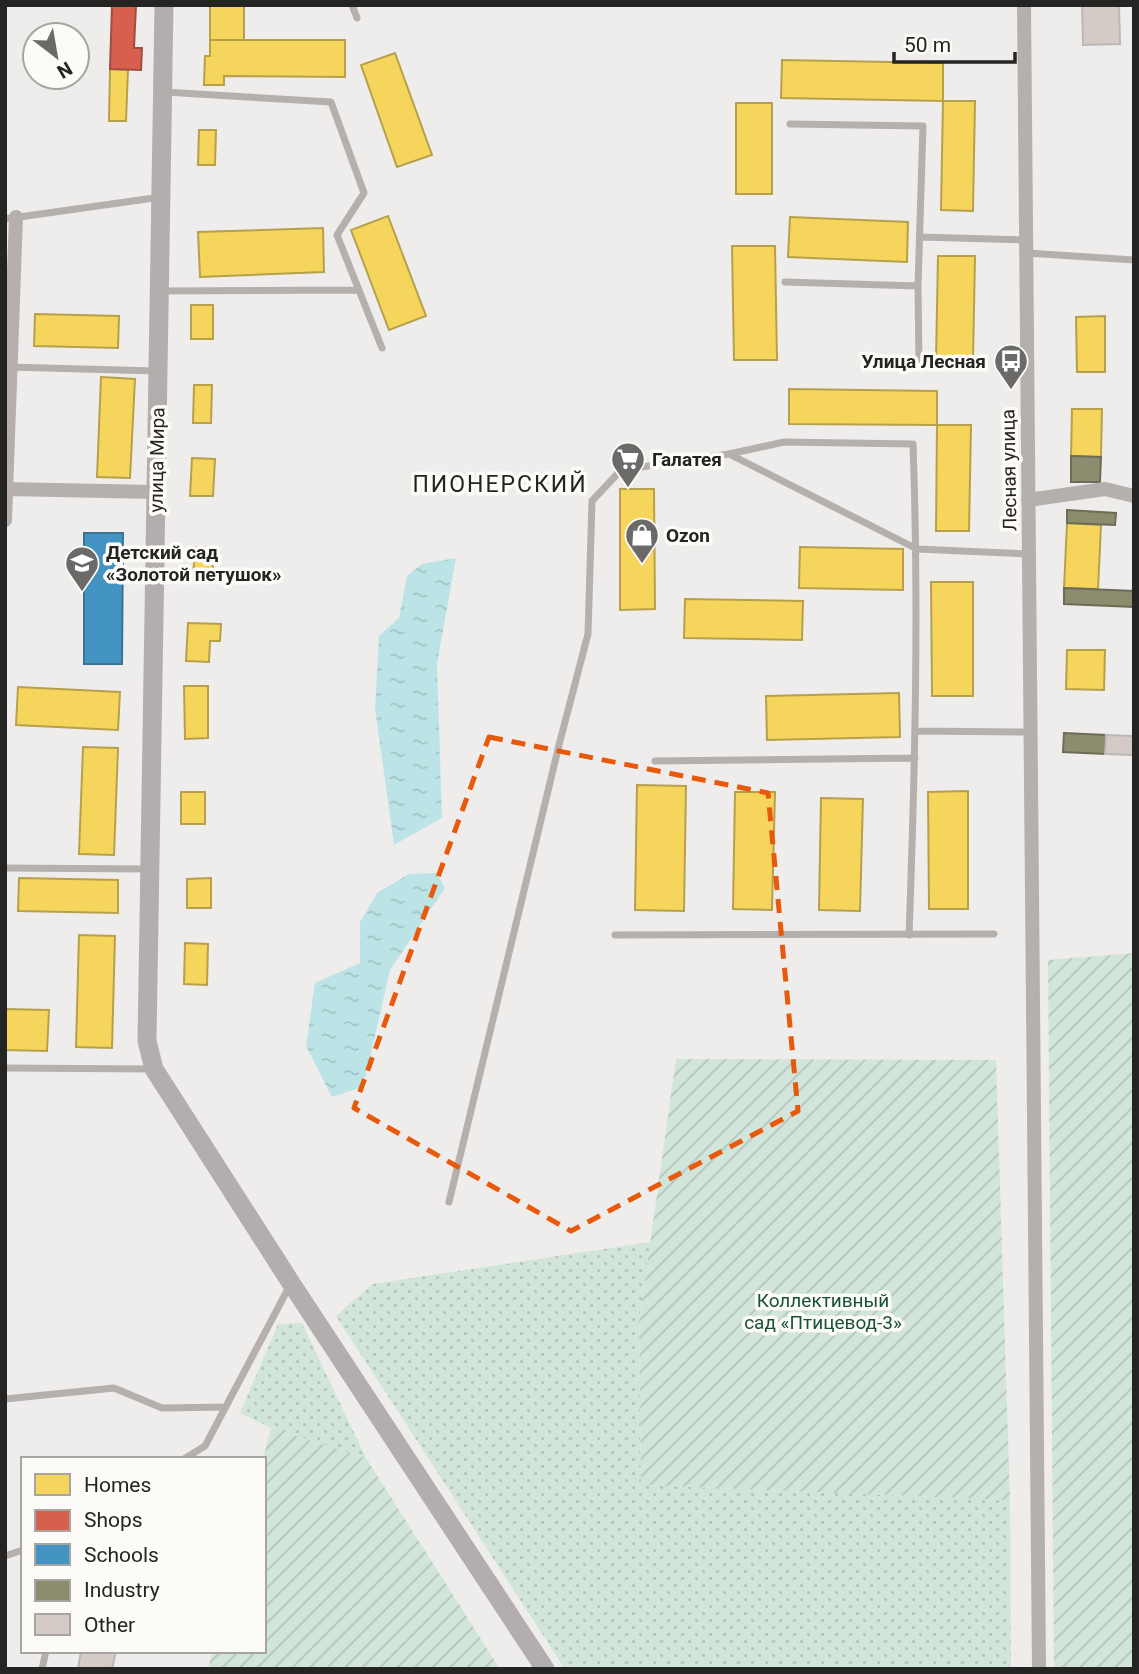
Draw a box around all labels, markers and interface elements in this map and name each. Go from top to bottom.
north arrow [21,21,91,91]
scale bar [894,21,1015,65]
text: 50 m [904,33,951,57]
text: N [53,57,76,83]
bus stop icon: Улица Лесная [992,342,1030,391]
place label: Улица Лесная [862,350,986,373]
street label: улица Мира [145,407,169,513]
street label: Лесная улица [996,409,1022,531]
supermarket icon: Галатея [609,440,647,489]
place label: Галатея [652,448,722,471]
district label: ПИОНЕРСКИЙ [412,470,588,498]
shop icon: Ozon [623,516,661,565]
place label: Ozon [666,524,710,547]
place label: Детский сад «Золотой петушок» [106,541,282,586]
school or university icon: Детский сад «Золотой петушок» [63,544,101,593]
park label: Коллективный сад «Птицевод-3» [744,1289,902,1334]
legend [21,1457,266,1653]
text: Homes [84,1473,151,1497]
text: Shops [84,1508,143,1532]
text: Schools [84,1543,159,1567]
text: Industry [84,1578,160,1602]
text: Other [84,1613,135,1637]

